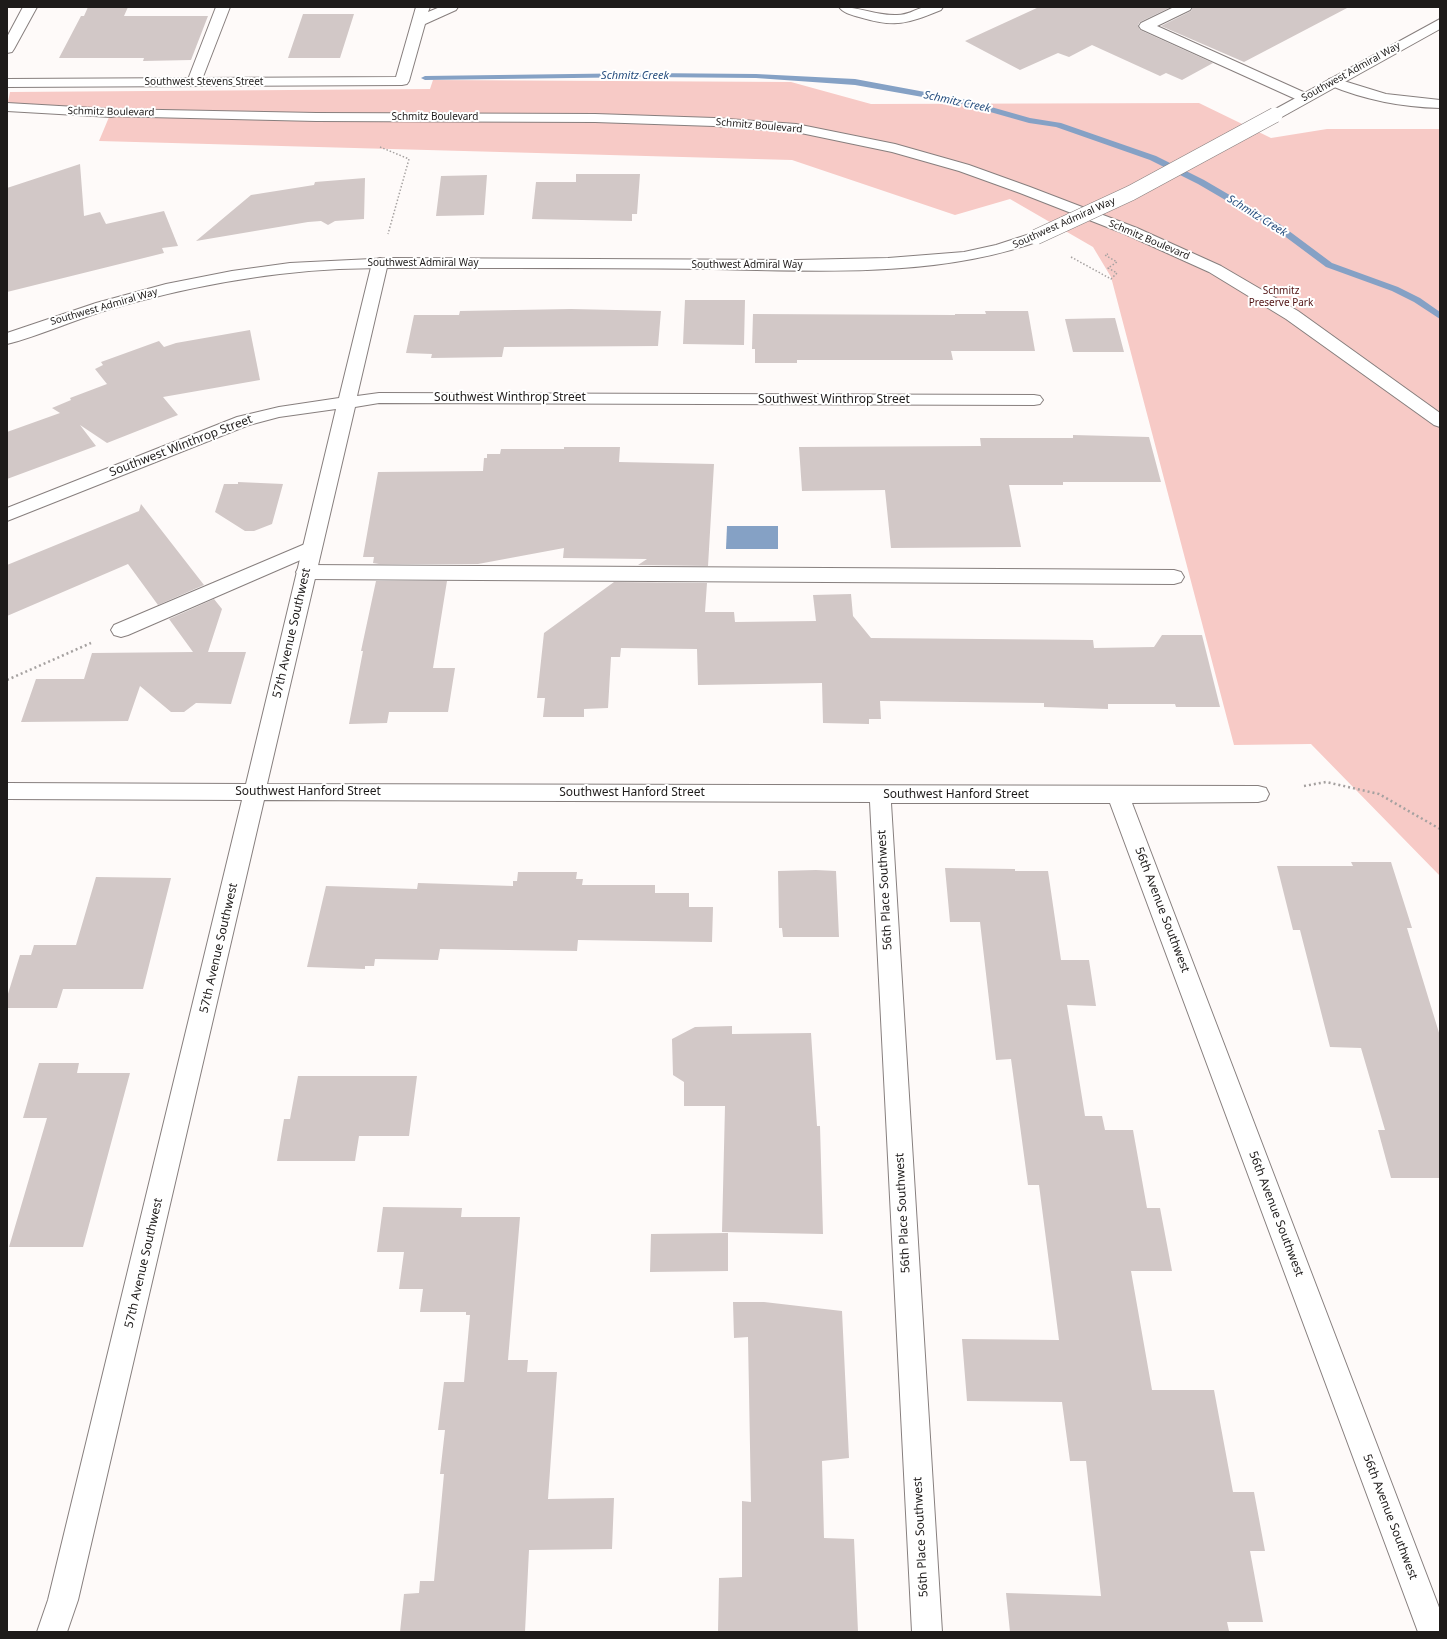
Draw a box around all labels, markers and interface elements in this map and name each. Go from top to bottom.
street label: Southwest Admiral Way [1300,40,1402,104]
water label: Schmitz Creek [601,69,669,83]
street label: Southwest Stevens Street [145,76,263,88]
water label: Schmitz Creek [922,88,992,116]
street label: Schmitz Boulevard [67,105,155,119]
street label: Schmitz Boulevard [392,111,478,123]
street label: Schmitz Boulevard [715,116,803,136]
water label: Schmitz Creek [1225,192,1289,240]
street label: Southwest Admiral Way [1011,195,1117,251]
street label: Schmitz Boulevard [1107,218,1191,262]
street label: Southwest Admiral Way [367,257,479,269]
street label: Southwest Admiral Way [691,259,803,271]
park label: Schmitz Preserve Park [1249,285,1313,308]
street label: Southwest Admiral Way [49,286,159,328]
street label: Southwest Winthrop Street [434,391,586,405]
street label: Southwest Winthrop Street [758,393,910,407]
street label: Southwest Winthrop Street [108,412,254,480]
street label: 57th Avenue Southwest [270,567,314,699]
street label: Southwest Hanford Street [235,785,381,799]
street label: Southwest Hanford Street [559,786,705,800]
street label: Southwest Hanford Street [883,788,1029,802]
street label: 56th Place Southwest [875,829,895,951]
street label: 56th Avenue Southwest [1131,845,1193,975]
street label: 57th Avenue Southwest [197,882,241,1014]
street label: 56th Avenue Southwest [1245,1149,1307,1279]
street label: 56th Place Southwest [893,1152,913,1274]
street label: 57th Avenue Southwest [122,1197,166,1329]
street label: 56th Avenue Southwest [1359,1452,1421,1582]
street label: 56th Place Southwest [911,1476,931,1598]

